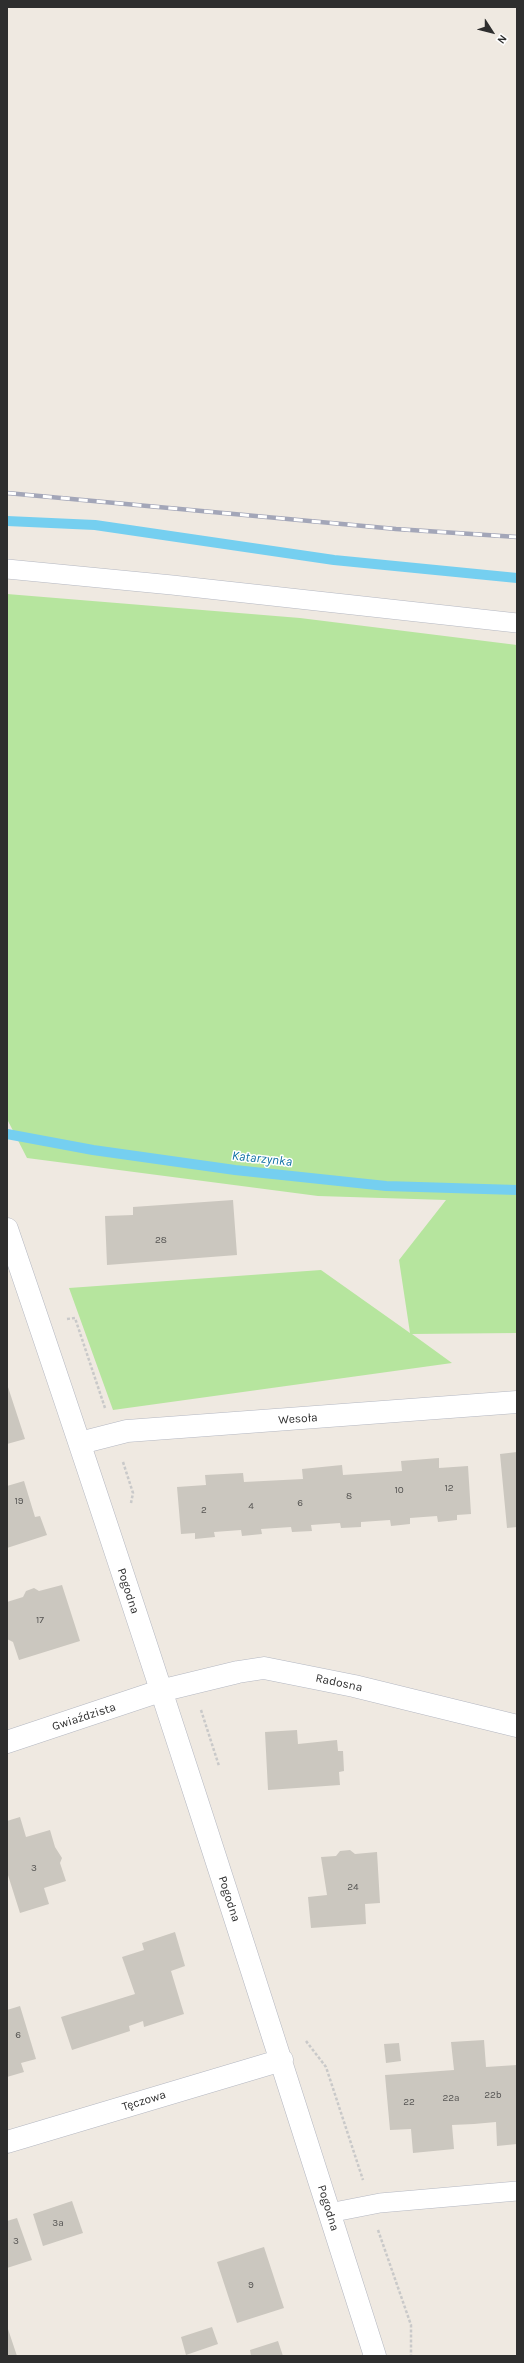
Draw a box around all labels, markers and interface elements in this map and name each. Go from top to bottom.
north arrow [472,12,512,52]
text: N [495,32,510,46]
water label: Katarzynka [231,1148,293,1170]
house number: 28 [155,1234,167,1246]
street label: Wesoła [278,1410,318,1428]
house number: 12 [444,1482,454,1494]
house number: 10 [394,1484,404,1496]
house number: 8 [346,1490,352,1502]
house number: 19 [14,1495,24,1507]
house number: 6 [297,1497,303,1509]
house number: 4 [248,1500,254,1512]
house number: 2 [201,1504,207,1516]
street label: Pogodna [114,1566,142,1616]
house number: 17 [36,1614,44,1626]
street label: Radosna [314,1671,364,1695]
street label: Gwiaździsta [50,1700,118,1734]
house number: 3 [31,1862,37,1874]
street label: Pogodna [215,1874,243,1924]
house number: 24 [347,1881,359,1893]
house number: 6 [15,2029,21,2041]
street label: Tęczowa [120,2088,168,2114]
house number: 22b [484,2089,502,2101]
house number: 22a [442,2092,460,2104]
house number: 22 [403,2096,415,2108]
street label: Pogodna [314,2183,342,2233]
house number: 3a [52,2217,64,2229]
house number: 3 [13,2235,19,2247]
house number: 9 [248,2279,254,2291]

